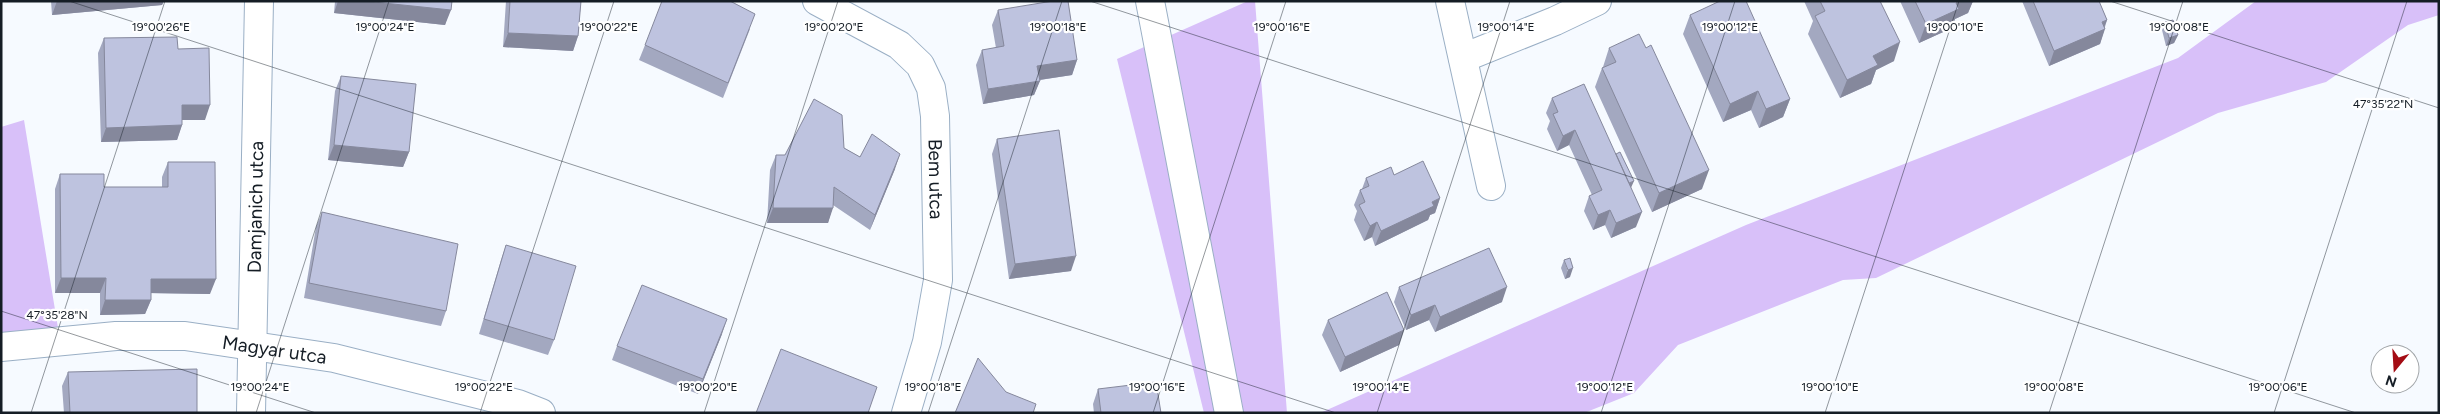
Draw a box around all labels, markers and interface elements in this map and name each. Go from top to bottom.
text: 19°00'26"E [132,20,190,34]
text: 19°00'24"E [355,20,415,34]
text: 19°00'22"E [580,20,638,34]
text: 19°00'20"E [804,20,864,34]
text: 19°00'18"E [1029,20,1087,34]
text: 19°00'16"E [1254,20,1310,34]
text: 19°00'14"E [1477,20,1535,34]
text: 19°00'12"E [1702,20,1758,34]
text: 19°00'10"E [1926,20,1984,34]
text: 19°00'08"E [2149,20,2209,34]
text: 47°35'22"N [2353,97,2413,111]
street label: Bem utca [924,139,948,220]
street label: Damjanich utca [242,141,268,273]
text: 47°35'28"N [26,308,88,322]
street label: Magyar utca [221,330,328,368]
north arrow [2370,344,2420,394]
text: N [2383,371,2399,391]
text: 19°00'24"E [230,380,290,394]
text: 19°00'22"E [455,380,513,394]
text: 19°00'20"E [678,380,738,394]
text: 19°00'18"E [904,380,962,394]
text: 19°00'16"E [1129,380,1185,394]
text: 19°00'14"E [1352,380,1410,394]
text: 19°00'12"E [1577,380,1633,394]
text: 19°00'10"E [1801,380,1859,394]
text: 19°00'08"E [2024,380,2084,394]
text: 19°00'06"E [2248,380,2308,394]

